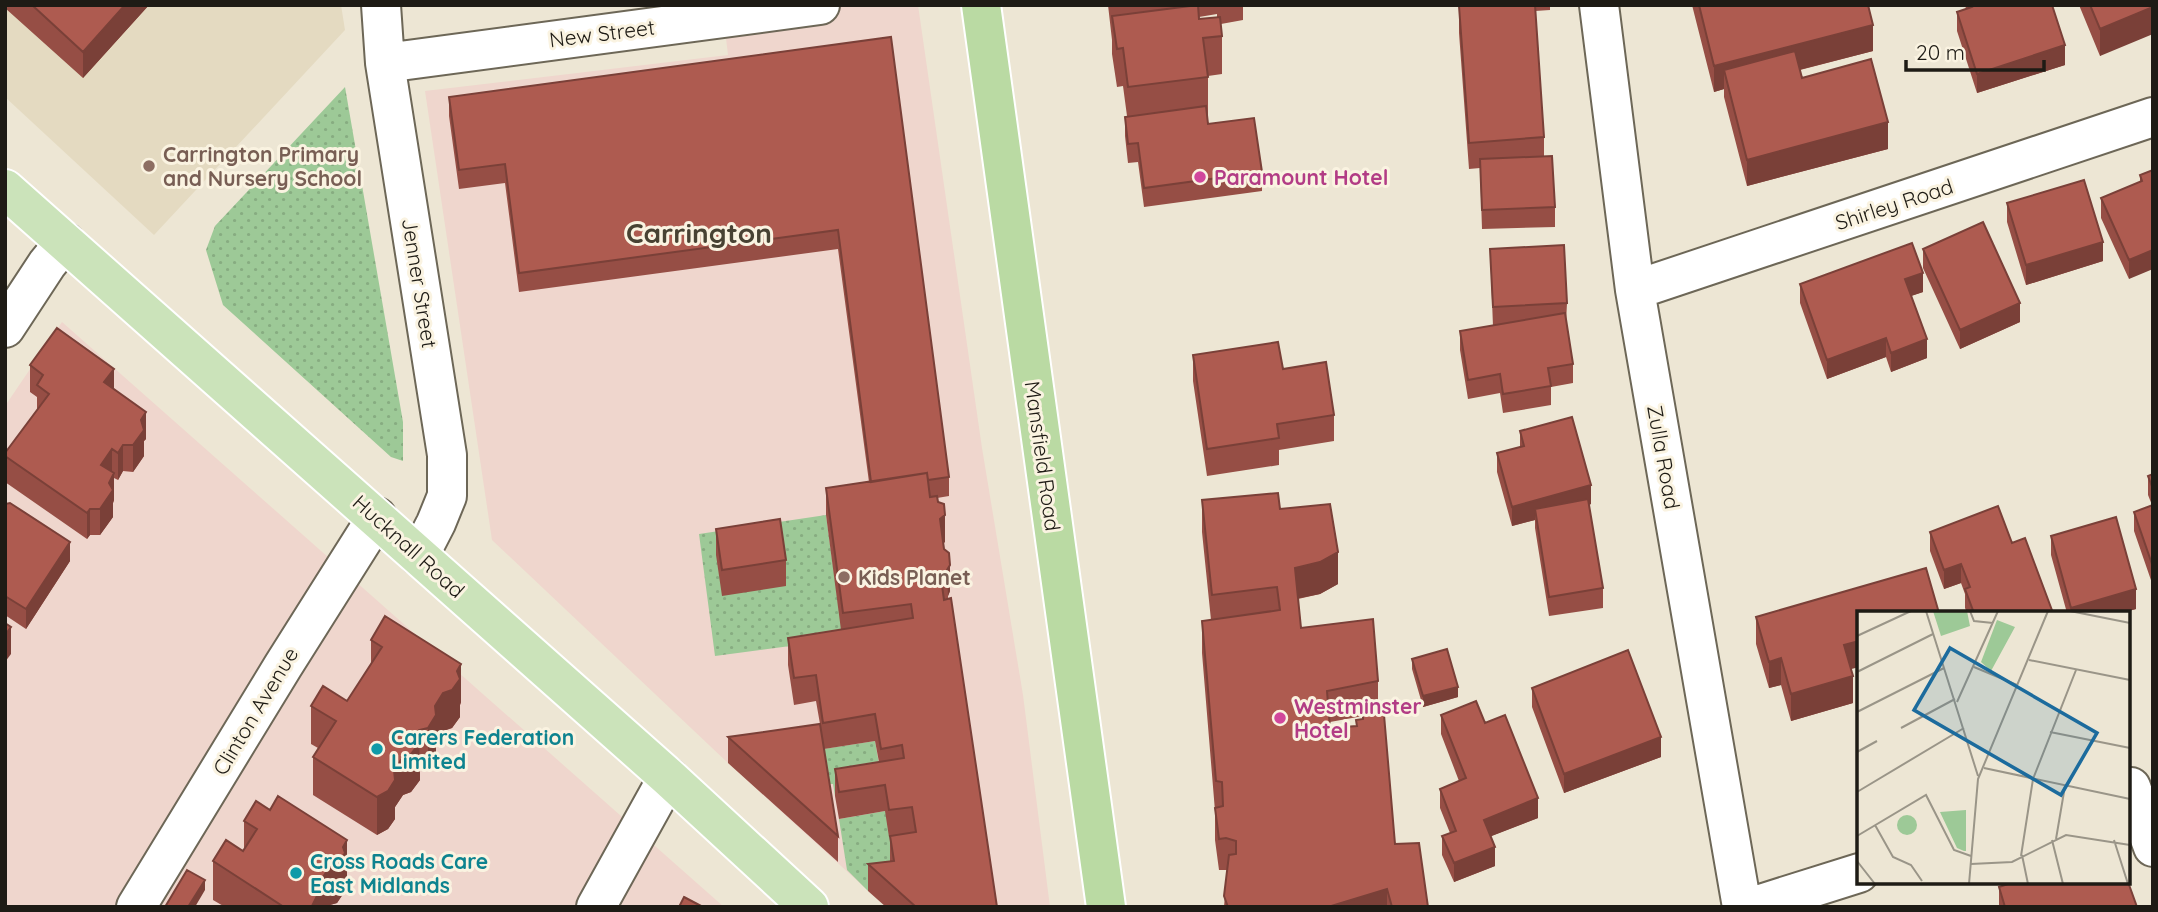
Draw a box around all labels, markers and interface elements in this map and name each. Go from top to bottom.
street label: New Street [548,14,656,52]
scale bar [1906,28,2044,72]
text: 20 m [1916,39,1965,65]
place label: Carrington Primary and Nursery School [163,141,362,191]
marker: Carrington Primary and Nursery School [141,158,157,174]
place label: Paramount Hotel [1214,164,1388,190]
marker: Paramount Hotel [1192,169,1208,185]
street label: Shirley Road [1832,173,1956,235]
district label: Carrington [626,215,772,250]
street label: Jenner Street [397,216,443,350]
street label: Mansfield Road [1020,379,1066,533]
street label: Zulla Road [1642,403,1686,511]
street label: Hucknall Road [348,489,470,603]
place label: Kids Planet [858,564,971,590]
marker: Kids Planet [836,569,852,585]
inset map [1857,611,2130,884]
street label: Clinton Avenue [207,642,303,780]
place label: Westminster Hotel [1294,693,1422,743]
marker: Westminster Hotel [1272,710,1288,726]
place label: Carers Federation Limited [391,724,574,774]
marker: Carers Federation Limited [369,741,385,757]
place label: Cross Roads Care East Midlands [310,848,488,898]
marker: Cross Roads Care East Midlands [288,865,304,881]

